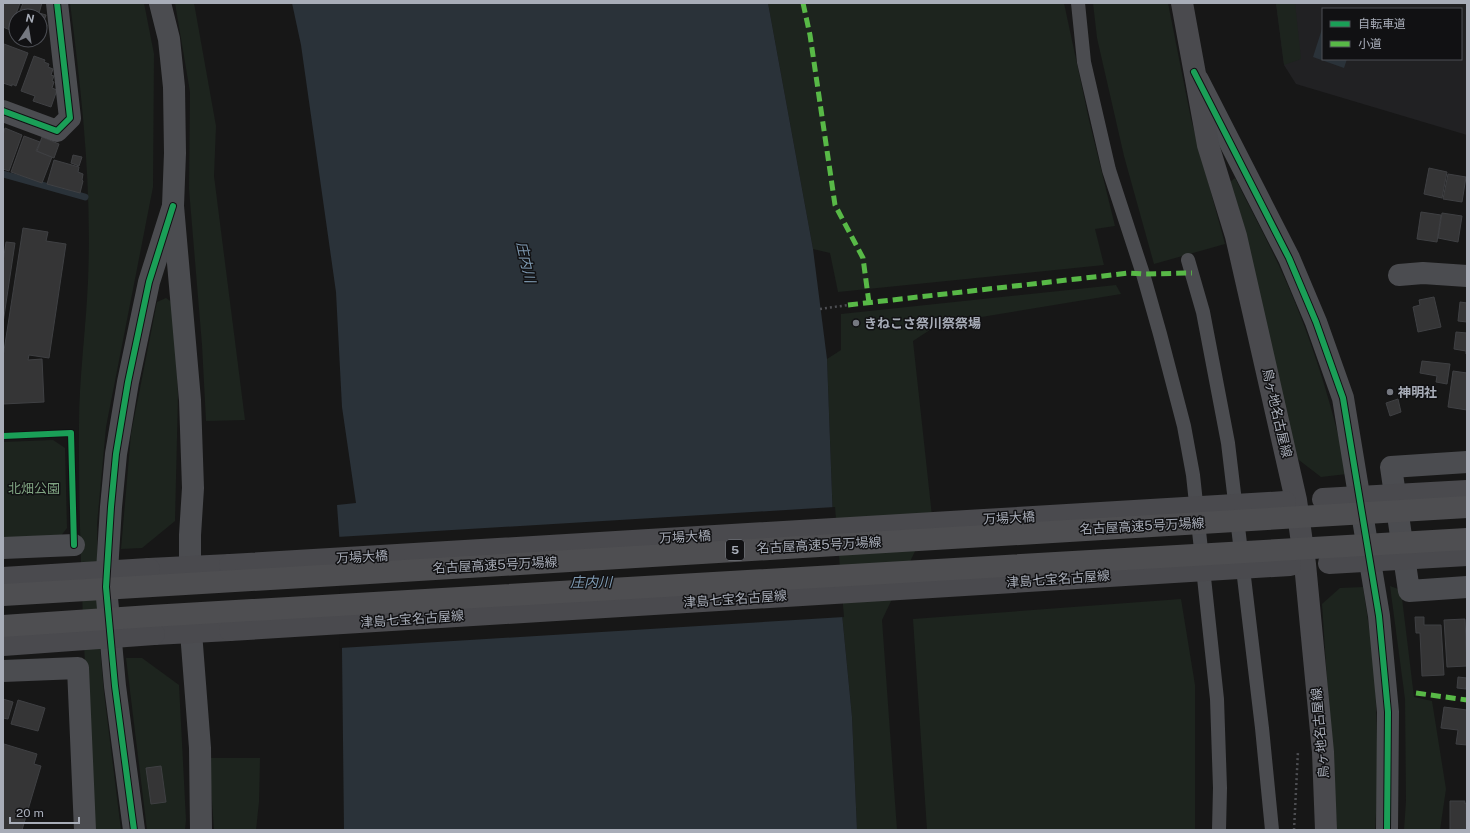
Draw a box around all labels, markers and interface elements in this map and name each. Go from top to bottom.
north arrow [8,8,48,48]
legend [1322,8,1462,60]
text: N [25,11,36,25]
text: 自転車道 [1358,17,1406,31]
text: 小道 [1358,37,1382,51]
water label: 庄内川 [513,240,539,286]
place label: きねこさ祭川祭祭場 [864,316,981,331]
marker: きねこさ祭川祭祭場 [851,318,861,328]
street label: 鳥ヶ地名古屋線 [1259,367,1295,459]
place label: 神明社 [1398,385,1437,400]
marker: 神明社 [1385,387,1395,397]
park label: 北畑公園 [8,481,60,496]
street label: 万場大橋 [983,509,1035,527]
street label: 名古屋高速5号万場線 [1079,515,1205,537]
street label: 万場大橋 [659,528,711,546]
street label: 名古屋高速5号万場線 [756,534,882,556]
road number: 5 [726,540,744,560]
street label: 万場大橋 [336,548,388,566]
street label: 名古屋高速5号万場線 [432,554,558,576]
street label: 津島七宝名古屋線 [1006,568,1110,590]
water label: 庄内川 [570,574,614,590]
street label: 津島七宝名古屋線 [683,588,787,610]
street label: 津島七宝名古屋線 [360,608,464,630]
street label: 鳥ヶ地名古屋線 [1309,687,1331,779]
scale bar [10,799,79,825]
text: 20 m [16,806,44,820]

